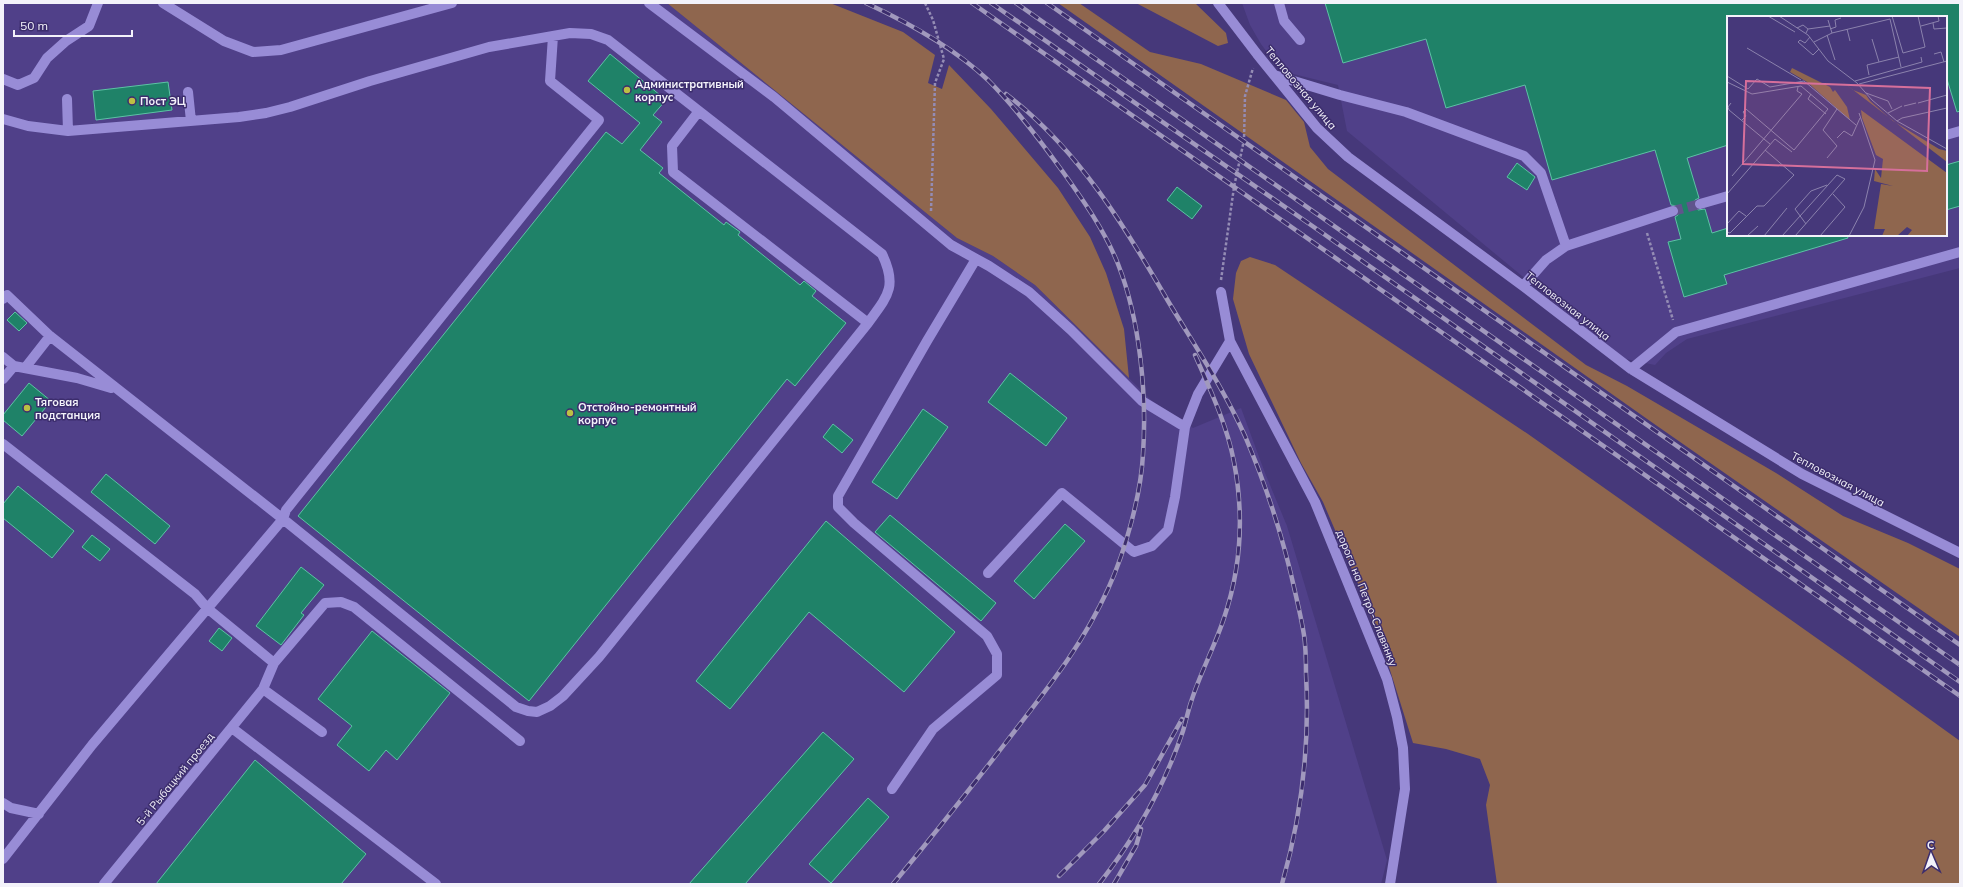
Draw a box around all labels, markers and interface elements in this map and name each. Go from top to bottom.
scale bar [14,12,132,38]
inset map [1727,16,1947,236]
text: 50 m [20,18,48,33]
street label: Тепловозная улица [1262,44,1340,132]
place label: Административный корпус [635,77,744,104]
marker: Административный корпус [622,85,632,95]
place label: Пост ЭЦ [140,94,186,108]
marker: Пост ЭЦ [127,96,137,106]
street label: Тепловозная улица [1523,269,1613,343]
place label: Тяговая подстанция [35,395,100,422]
place label: Отстойно-ремонтный корпус [578,400,697,427]
marker: Тяговая подстанция [22,403,32,413]
marker: Отстойно-ремонтный корпус [565,408,575,418]
street label: Тепловозная улица [1789,448,1887,510]
street label: дорога на Петро-Славянку [1333,528,1401,668]
street label: 5-й Рыбацкий проезд [133,729,217,828]
north arrow [1911,835,1951,875]
text: С [1927,838,1935,852]

